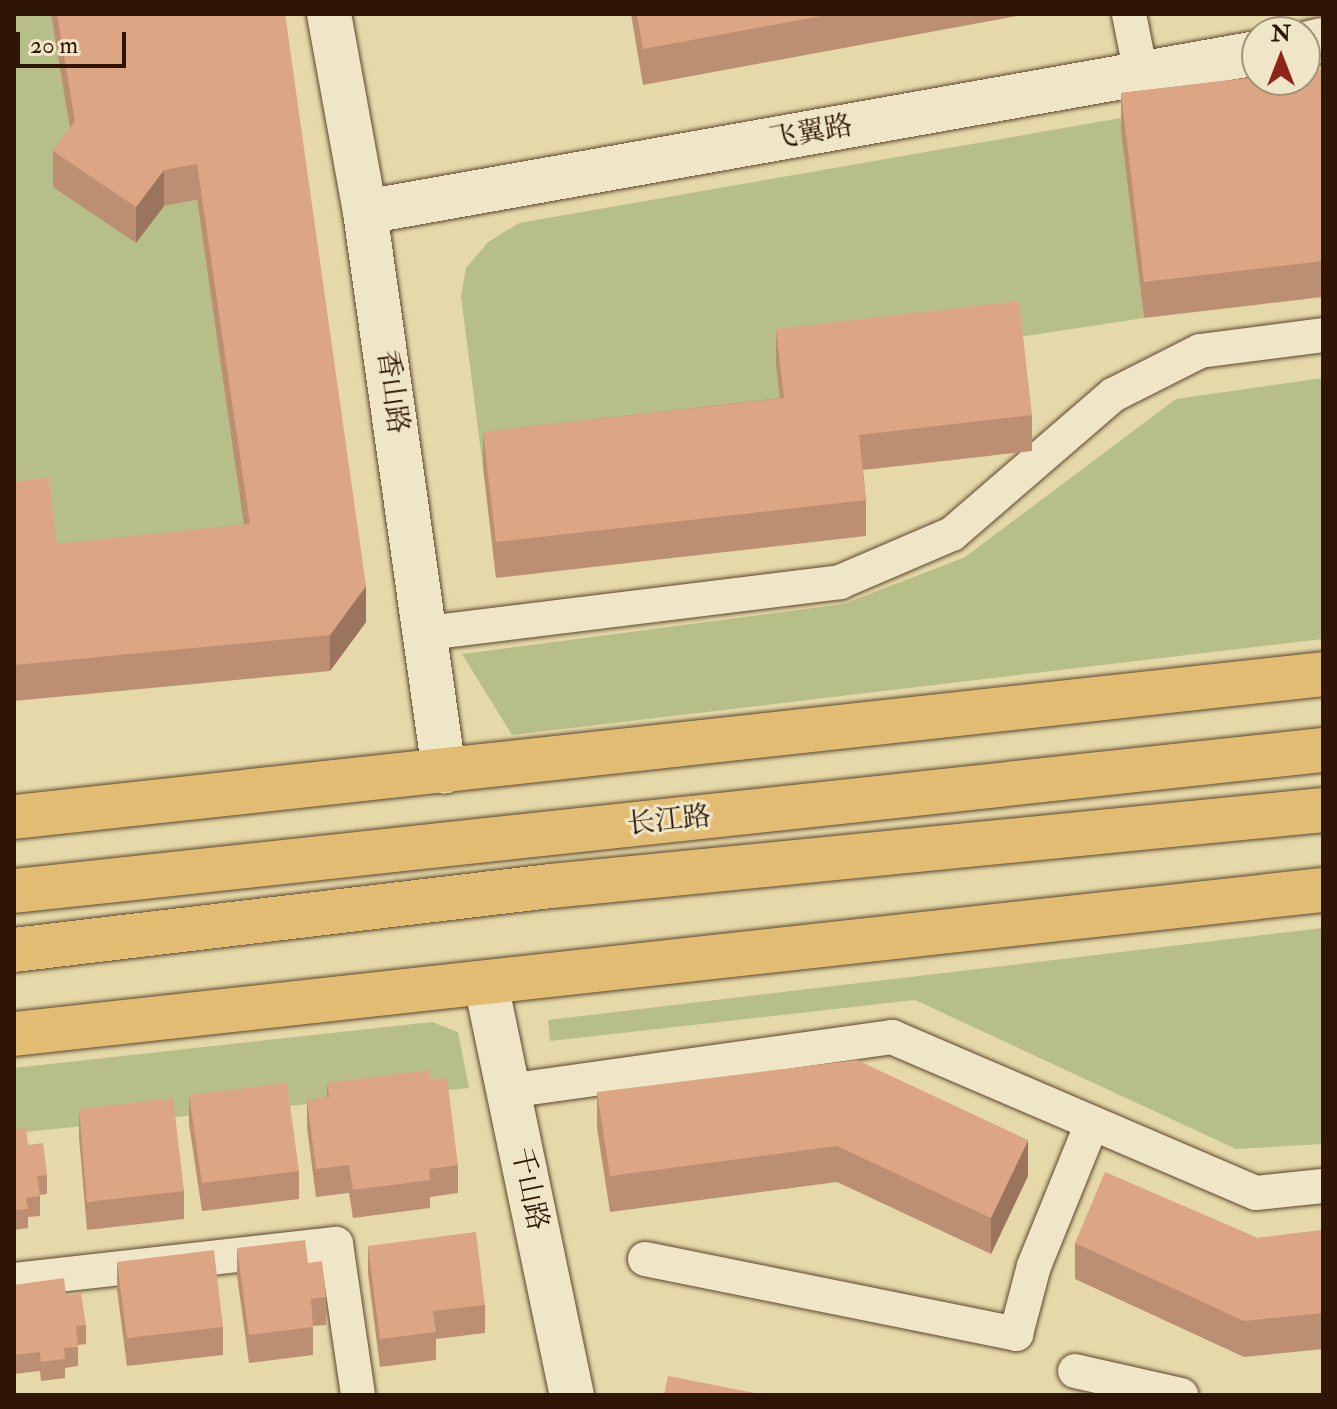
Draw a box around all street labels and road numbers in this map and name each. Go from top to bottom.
street label: 飞翼路 [767,109,855,157]
street label: 香山路 [370,348,414,436]
street label: 长江路 [625,800,713,842]
street label: 千山路 [504,1144,554,1234]

